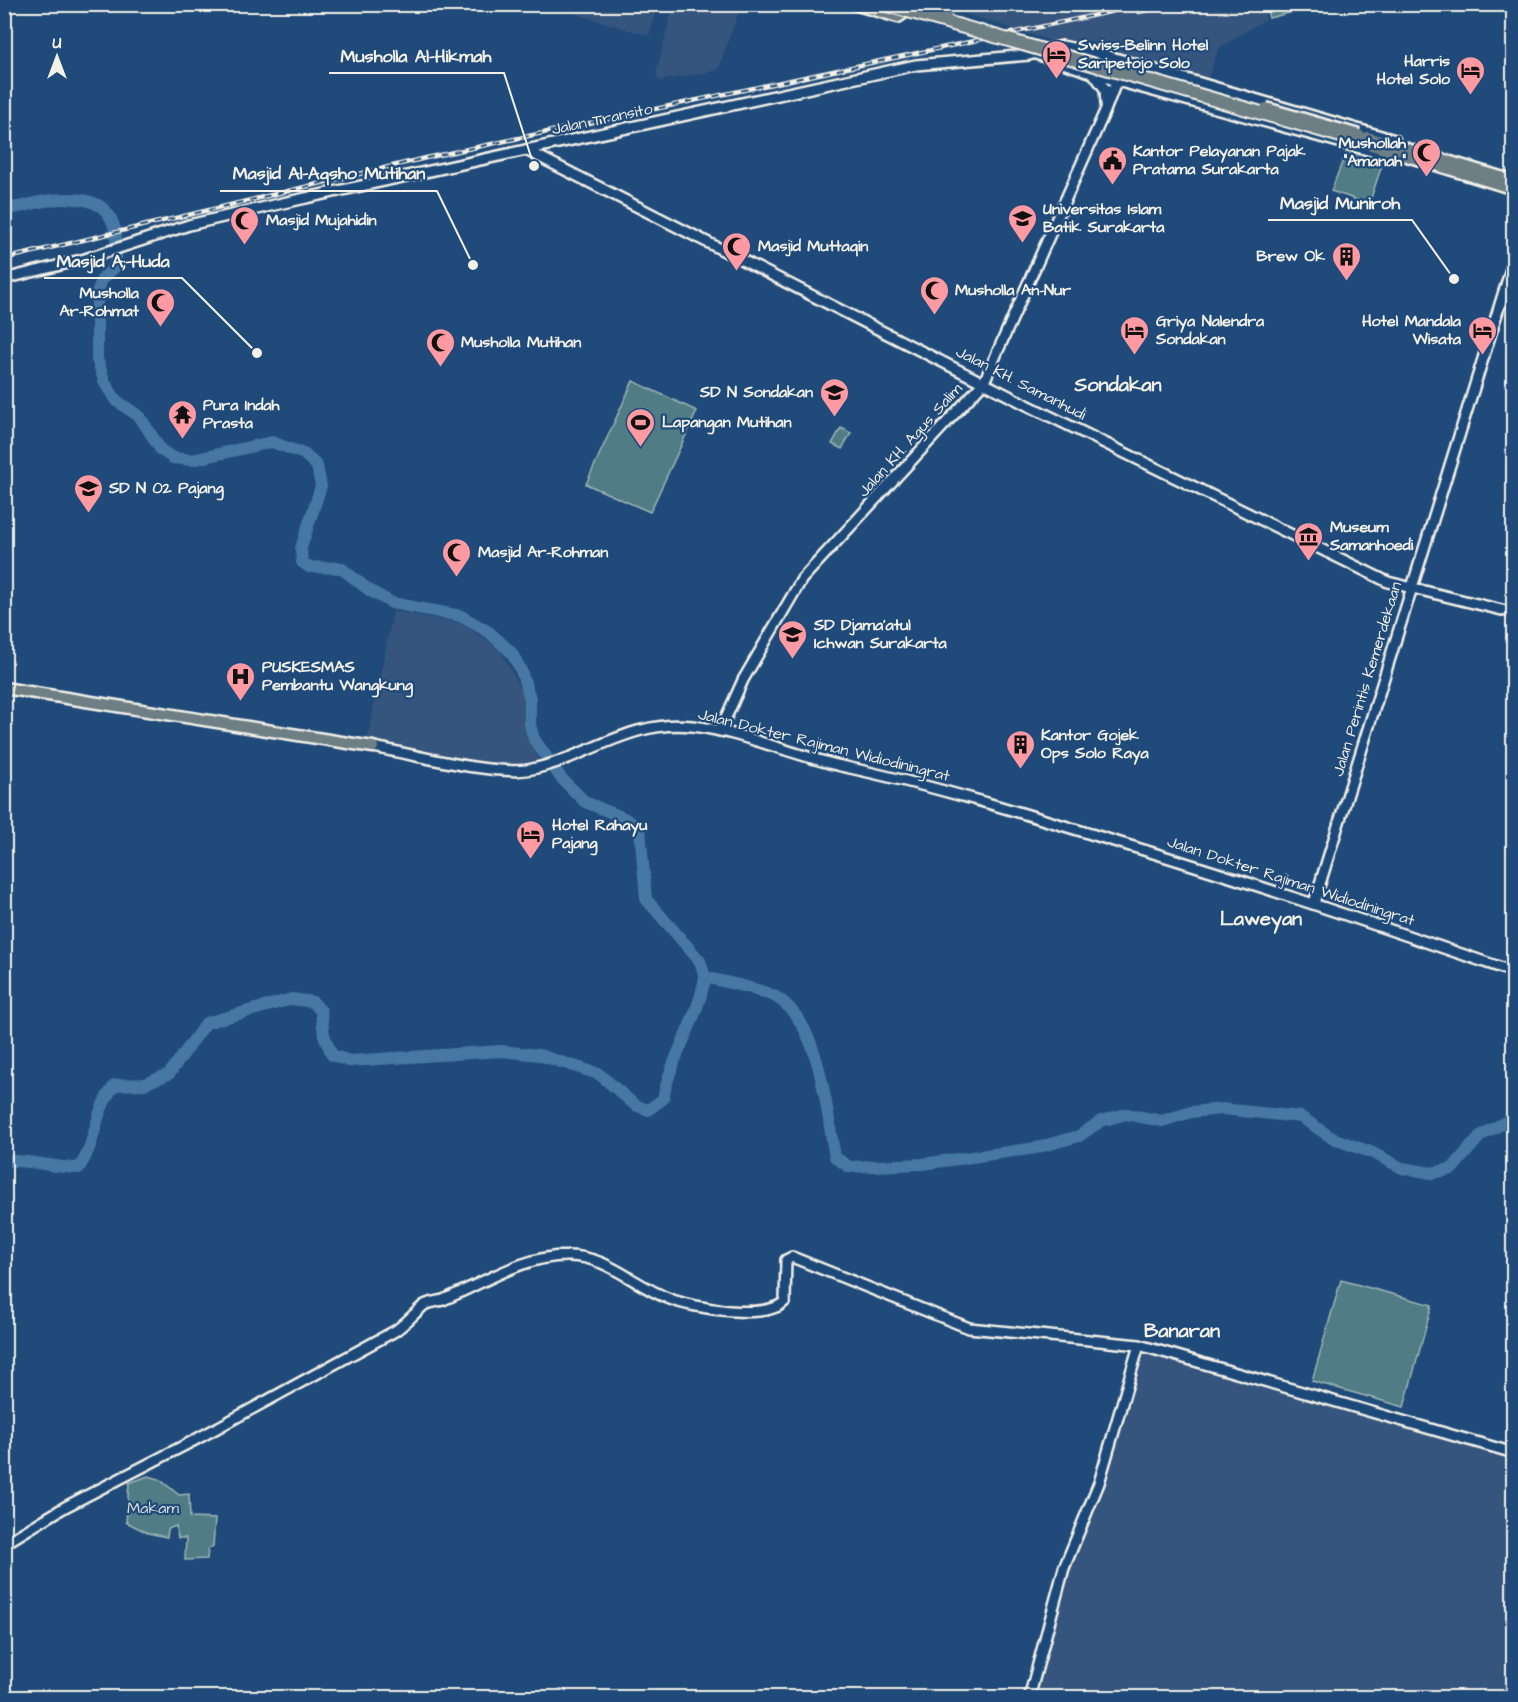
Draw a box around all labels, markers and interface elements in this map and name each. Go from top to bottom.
north arrow [27,27,87,87]
text: U [53,32,62,54]
place label: Swiss-Belinn Hotel Saripetojo Solo [1077,34,1209,74]
callout: Musholla Al-Hikmah [329,37,504,73]
hotel icon: Swiss-Belinn Hotel Saripetojo Solo [1041,38,1073,80]
text: Musholla Al-Hikmah [341,44,493,69]
place label: Harris Hotel Solo [1376,50,1451,90]
hotel icon: Harris Hotel Solo [1455,54,1487,96]
street label: Jalan Transito [550,98,654,140]
place label: Mushollah "Amanah" [1339,132,1407,172]
mosque icon: Mushollah "Amanah" [1411,136,1443,178]
place label: Kantor Pelayanan Pajak Pratama Surakarta [1133,140,1306,180]
public building icon: Kantor Pelayanan Pajak Pratama Surakarta [1096,144,1128,186]
callout: Masjid Al-Aqsho Mutihan [220,155,437,191]
text: Masjid Al-Aqsho Mutihan [233,161,425,186]
callout: Masjid Muniroh [1268,184,1412,220]
text: Masjid Muniroh [1280,191,1401,216]
place label: Universitas Islam Batik Surakarta [1043,198,1165,238]
school or university icon: Universitas Islam Batik Surakarta [1006,202,1038,244]
mosque icon: Masjid Mujahidin [229,204,261,246]
place label: Masjid Mujahidin [266,209,377,231]
mosque icon: Masjid Muttaqin [721,230,753,272]
place label: Masjid Muttaqin [758,235,868,257]
building icon: Brew Ok [1330,240,1362,282]
callout: Masjid A;-Huda [44,242,182,278]
place label: Brew Ok [1256,245,1325,267]
text: Masjid A;-Huda [56,249,170,274]
mosque icon: Musholla An-Nur [918,274,950,316]
place label: Musholla An-Nur [955,279,1071,301]
place label: Musholla Ar-Rohmat [60,282,140,322]
mosque icon: Musholla Ar-Rohmat [144,286,176,328]
place label: Griya Nalendra Sondakan [1155,310,1265,350]
place label: Hotel Mandala Wisata [1362,310,1462,350]
hotel icon: Griya Nalendra Sondakan [1119,314,1151,356]
hotel icon: Hotel Mandala Wisata [1466,314,1498,356]
mosque icon: Musholla Mutihan [424,326,456,368]
place label: Musholla Mutihan [461,331,581,353]
street label: Jalan KH. Samanhudi [952,341,1090,426]
district label: Sondakan [1074,371,1162,399]
school or university icon: SD N Sondakan [818,376,850,418]
street label: Jalan KH. Agus Salim [853,378,968,502]
place label: SD N Sondakan [699,381,813,403]
place label: Pura Indah Prasta [203,394,280,434]
temple icon: Pura Indah Prasta [166,398,198,440]
sports icon: Lapangan Mutihan [625,406,657,448]
place label: Lapangan Mutihan [662,411,791,435]
school or university icon: SD N 02 Pajang [72,472,104,514]
place label: SD N 02 Pajang [108,477,224,501]
place label: Museum Samanhoedi [1329,516,1414,556]
museum icon: Museum Samanhoedi [1293,520,1325,562]
mosque icon: Masjid Ar-Rohman [441,536,473,578]
place label: Masjid Ar-Rohman [478,541,608,563]
street label: Jalan Perintis Kemerdekaan [1327,579,1407,779]
place label: SD Djama'atul Ichwan Surakarta [813,614,948,654]
school or university icon: SD Djama'atul Ichwan Surakarta [777,618,809,660]
place label: PUSKESMAS Pembantu Wangkung [262,656,414,698]
hospital icon: PUSKESMAS Pembantu Wangkung [225,660,257,702]
street label: Jalan Dokter Rajiman Widiodiningrat [696,703,953,788]
place label: Kantor Gojek Ops Solo Raya [1041,724,1150,765]
building icon: Kantor Gojek Ops Solo Raya [1004,728,1036,770]
place label: Hotel Rahayu Pajang [552,814,647,856]
hotel icon: Hotel Rahayu Pajang [515,818,547,860]
street label: Jalan Dokter Rajiman Widiodiningrat [1164,831,1418,933]
district label: Laweyan [1220,905,1302,934]
district label: Banaran [1144,1317,1220,1345]
park label: Makam [127,1497,179,1519]

